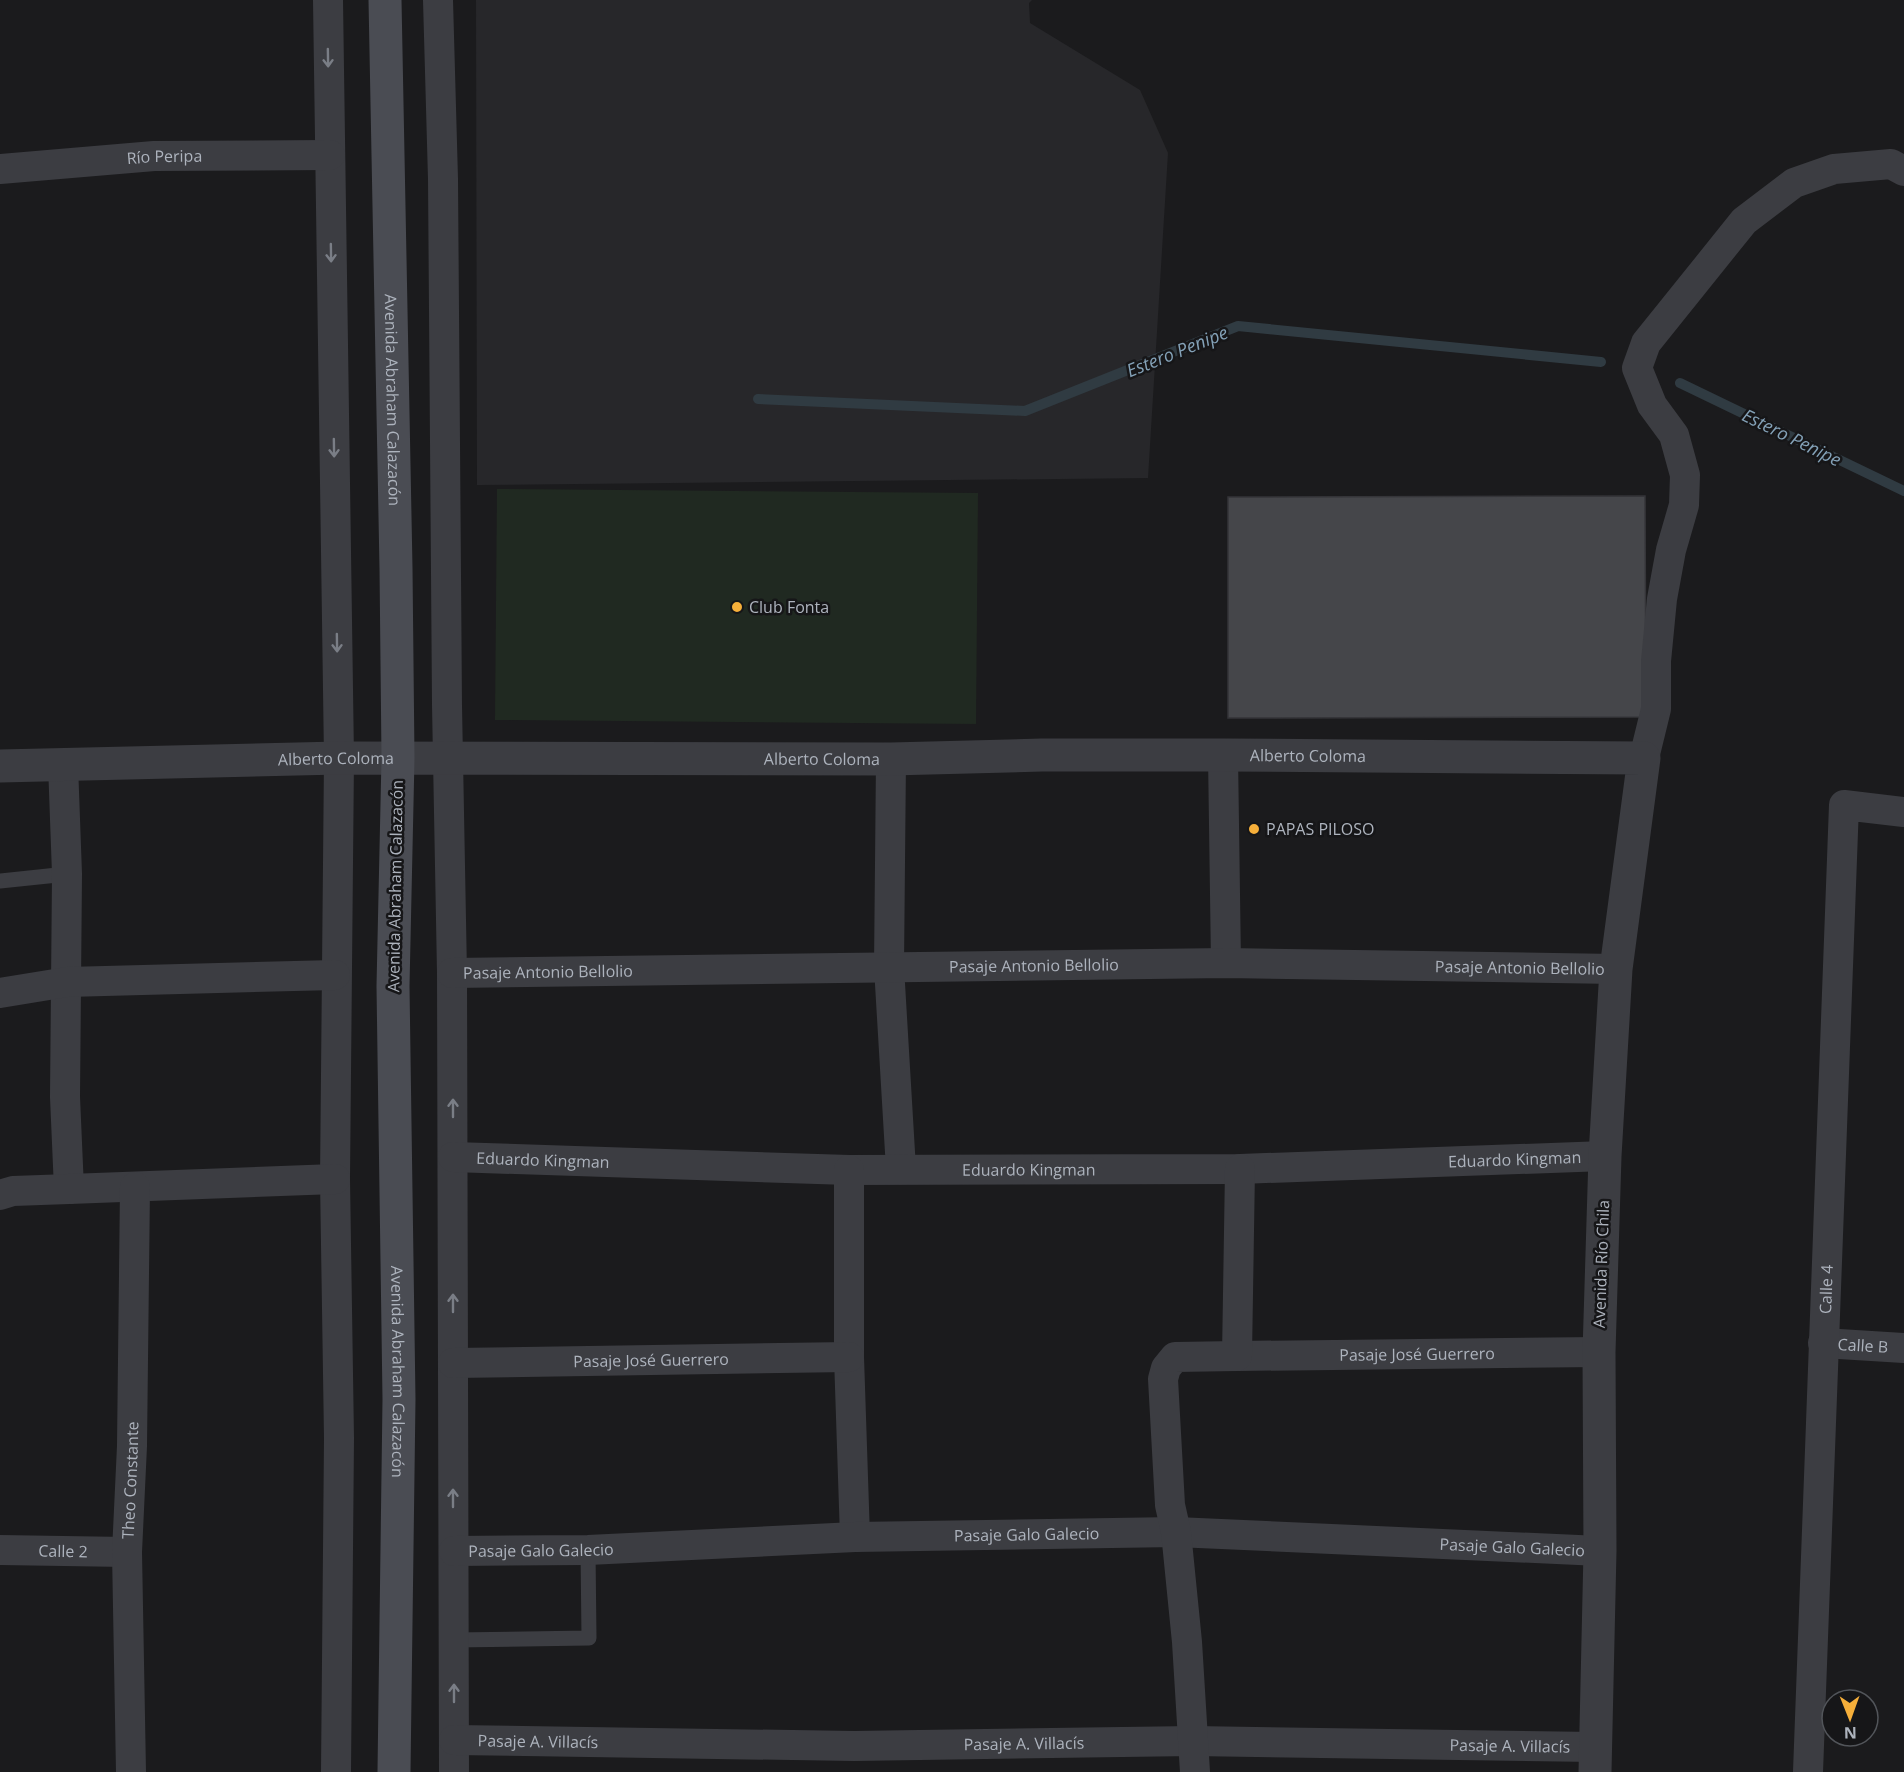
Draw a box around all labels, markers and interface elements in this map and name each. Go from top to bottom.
one-way arrow [323,48,334,68]
street label: Río Peripa [126,145,202,169]
one-way arrow [325,243,337,263]
street label: Avenida Abraham Calazacón [380,294,406,506]
water label: Estero Penipe [1123,320,1231,382]
water label: Estero Penipe [1739,403,1846,471]
one-way arrow [328,438,340,458]
place label: Club Fonta [749,596,829,618]
marker: Club Fonta [730,600,744,614]
one-way arrow [331,633,343,653]
street label: Alberto Coloma [1250,744,1366,767]
street label: Alberto Coloma [278,747,394,770]
street label: Alberto Coloma [764,748,880,770]
street label: Avenida Abraham Calazacón [382,780,408,992]
place label: PAPAS PILOSO [1266,818,1375,840]
marker: PAPAS PILOSO [1247,822,1261,836]
street label: Pasaje Antonio Bellolio [949,953,1119,978]
street label: Pasaje Antonio Bellolio [1435,955,1605,980]
street label: Pasaje Antonio Bellolio [463,960,633,984]
one-way arrow [447,1098,459,1118]
street label: Eduardo Kingman [1448,1146,1582,1173]
street label: Eduardo Kingman [476,1147,610,1173]
street label: Eduardo Kingman [962,1158,1096,1181]
street label: Avenida Río Chila [1588,1199,1614,1329]
street label: Calle 4 [1814,1264,1838,1314]
street label: Avenida Abraham Calazacón [386,1266,410,1478]
one-way arrow [447,1293,459,1313]
street label: Calle B [1837,1333,1889,1358]
street label: Pasaje José Guerrero [1339,1342,1495,1366]
street label: Pasaje José Guerrero [573,1348,729,1372]
street label: Theo Constante [117,1421,143,1539]
one-way arrow [447,1488,459,1508]
street label: Pasaje Galo Galecio [954,1522,1100,1546]
street label: Pasaje Galo Galecio [1439,1533,1585,1561]
street label: Pasaje Galo Galecio [468,1538,614,1562]
street label: Calle 2 [38,1540,88,1562]
one-way arrow [448,1683,460,1703]
north arrow [1820,1688,1880,1748]
text: N [1844,1722,1857,1744]
street label: Pasaje A. Villacís [478,1729,598,1753]
street label: Pasaje A. Villacís [963,1732,1084,1755]
street label: Pasaje A. Villacís [1449,1734,1570,1758]

